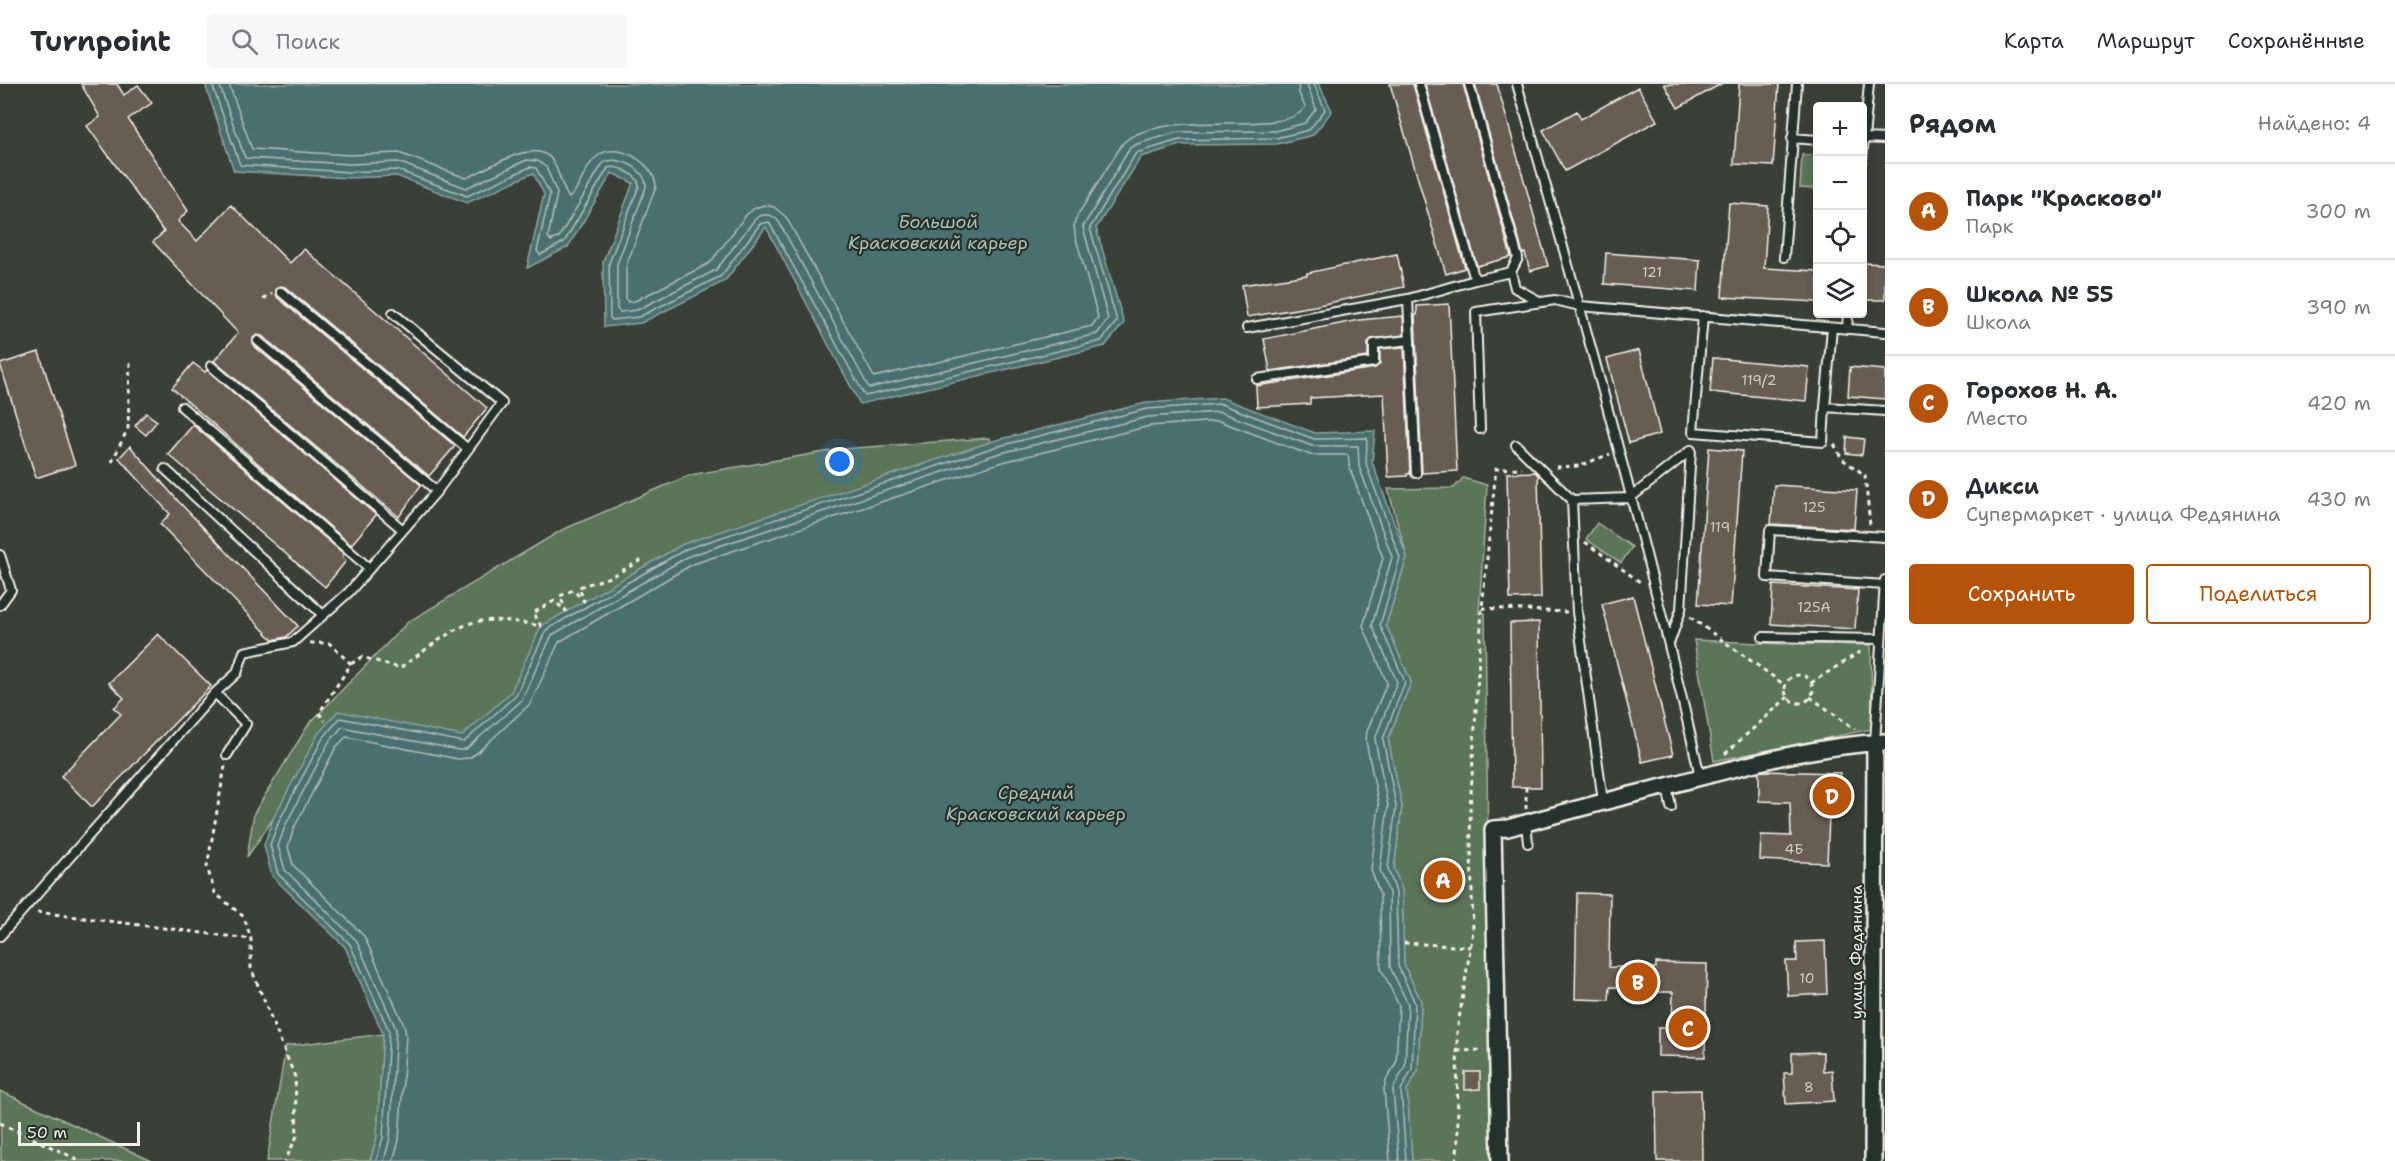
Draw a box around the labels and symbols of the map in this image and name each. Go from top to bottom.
water label: Большой Красковский карьер [848,210,1028,255]
house number: 121 [1642,263,1662,281]
house number: 119/2 [1742,371,1776,389]
your location [825,447,854,476]
house number: 125 [1802,498,1826,516]
house number: 119 [1710,518,1730,536]
house number: 125А [1797,598,1831,616]
pin: D [1812,774,1852,818]
water label: Средний Красковский карьер [946,781,1126,826]
house number: 4Б [1784,840,1804,858]
pin: A [1424,858,1462,902]
street label: улица Федянина [1846,885,1867,1019]
pin: B [1618,960,1658,1004]
house number: 10 [1799,969,1815,987]
pin: C [1668,1006,1708,1050]
house number: 8 [1804,1078,1814,1096]
scale bar [18,1119,140,1146]

